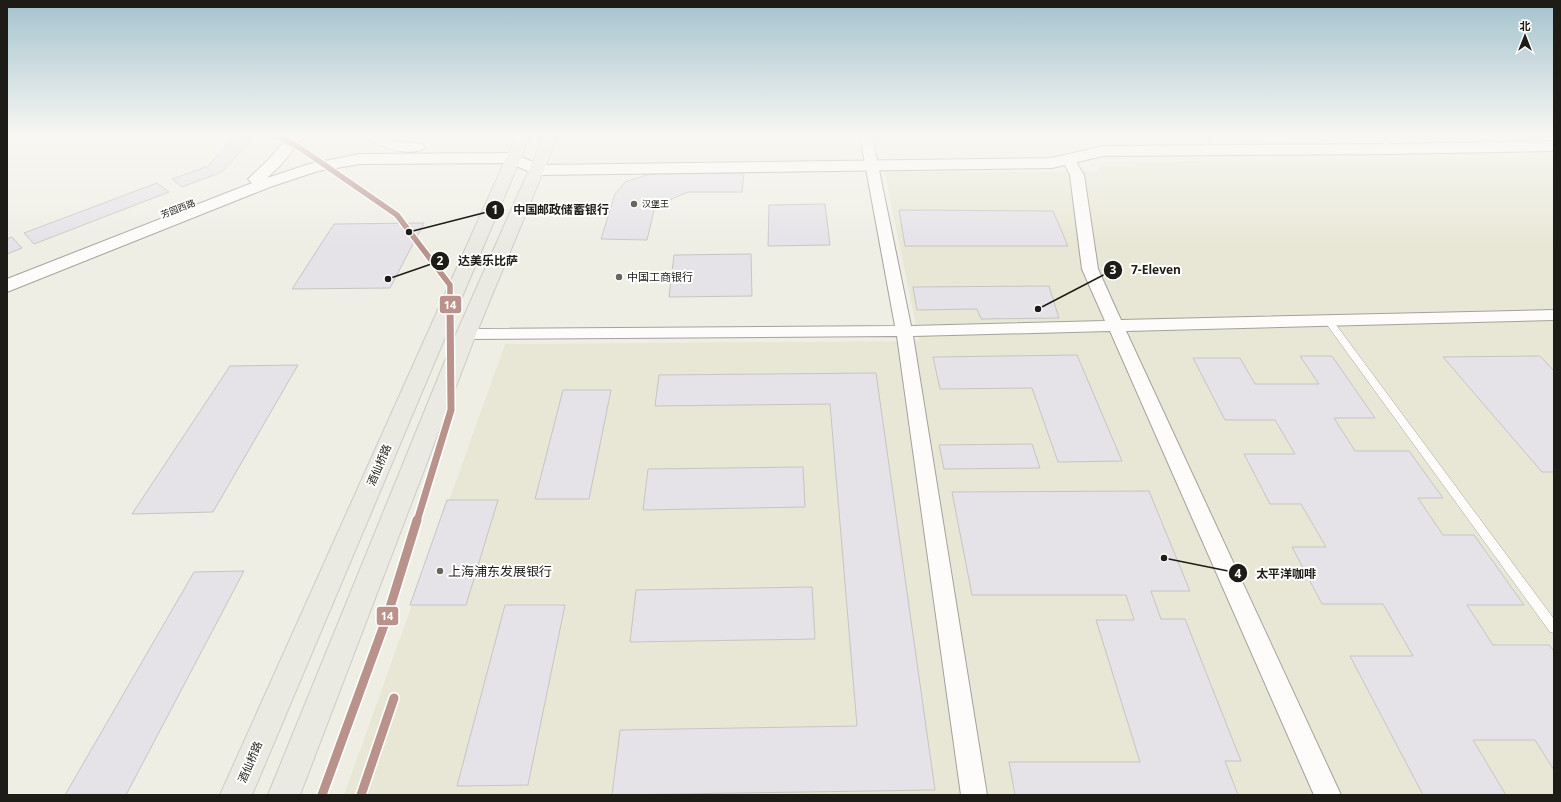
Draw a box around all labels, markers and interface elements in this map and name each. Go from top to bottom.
north arrow [1505,16,1545,56]
text: 北 [1520,18,1531,33]
street label: 芳园西路 [159,196,197,221]
place label: 汉堡王 [642,197,669,210]
callout: 中国邮政储蓄银行 [485,198,617,222]
marker: 汉堡王 [629,199,639,209]
text: 1 [492,201,498,218]
text: 中国邮政储蓄银行 [513,201,609,218]
callout: 达美乐比萨 [430,249,526,273]
text: 2 [437,252,444,269]
text: 达美乐比萨 [458,252,518,269]
callout: 7-Eleven [1103,258,1189,282]
text: 3 [1110,261,1117,278]
text: 7-Eleven [1131,261,1181,278]
place label: 中国工商银行 [627,269,693,284]
marker: 中国工商银行 [614,272,624,282]
line badge: 14 [439,295,462,314]
text: 14 [444,297,457,312]
street label: 酒仙桥路 [363,442,394,488]
callout: 太平洋咖啡 [1228,561,1324,585]
place label: 上海浦东发展银行 [448,562,552,580]
text: 4 [1235,565,1242,582]
text: 太平洋咖啡 [1256,565,1316,582]
marker: 上海浦东发展银行 [435,566,445,576]
line badge: 14 [376,606,399,626]
text: 14 [381,608,394,623]
street label: 酒仙桥路 [234,739,265,785]

